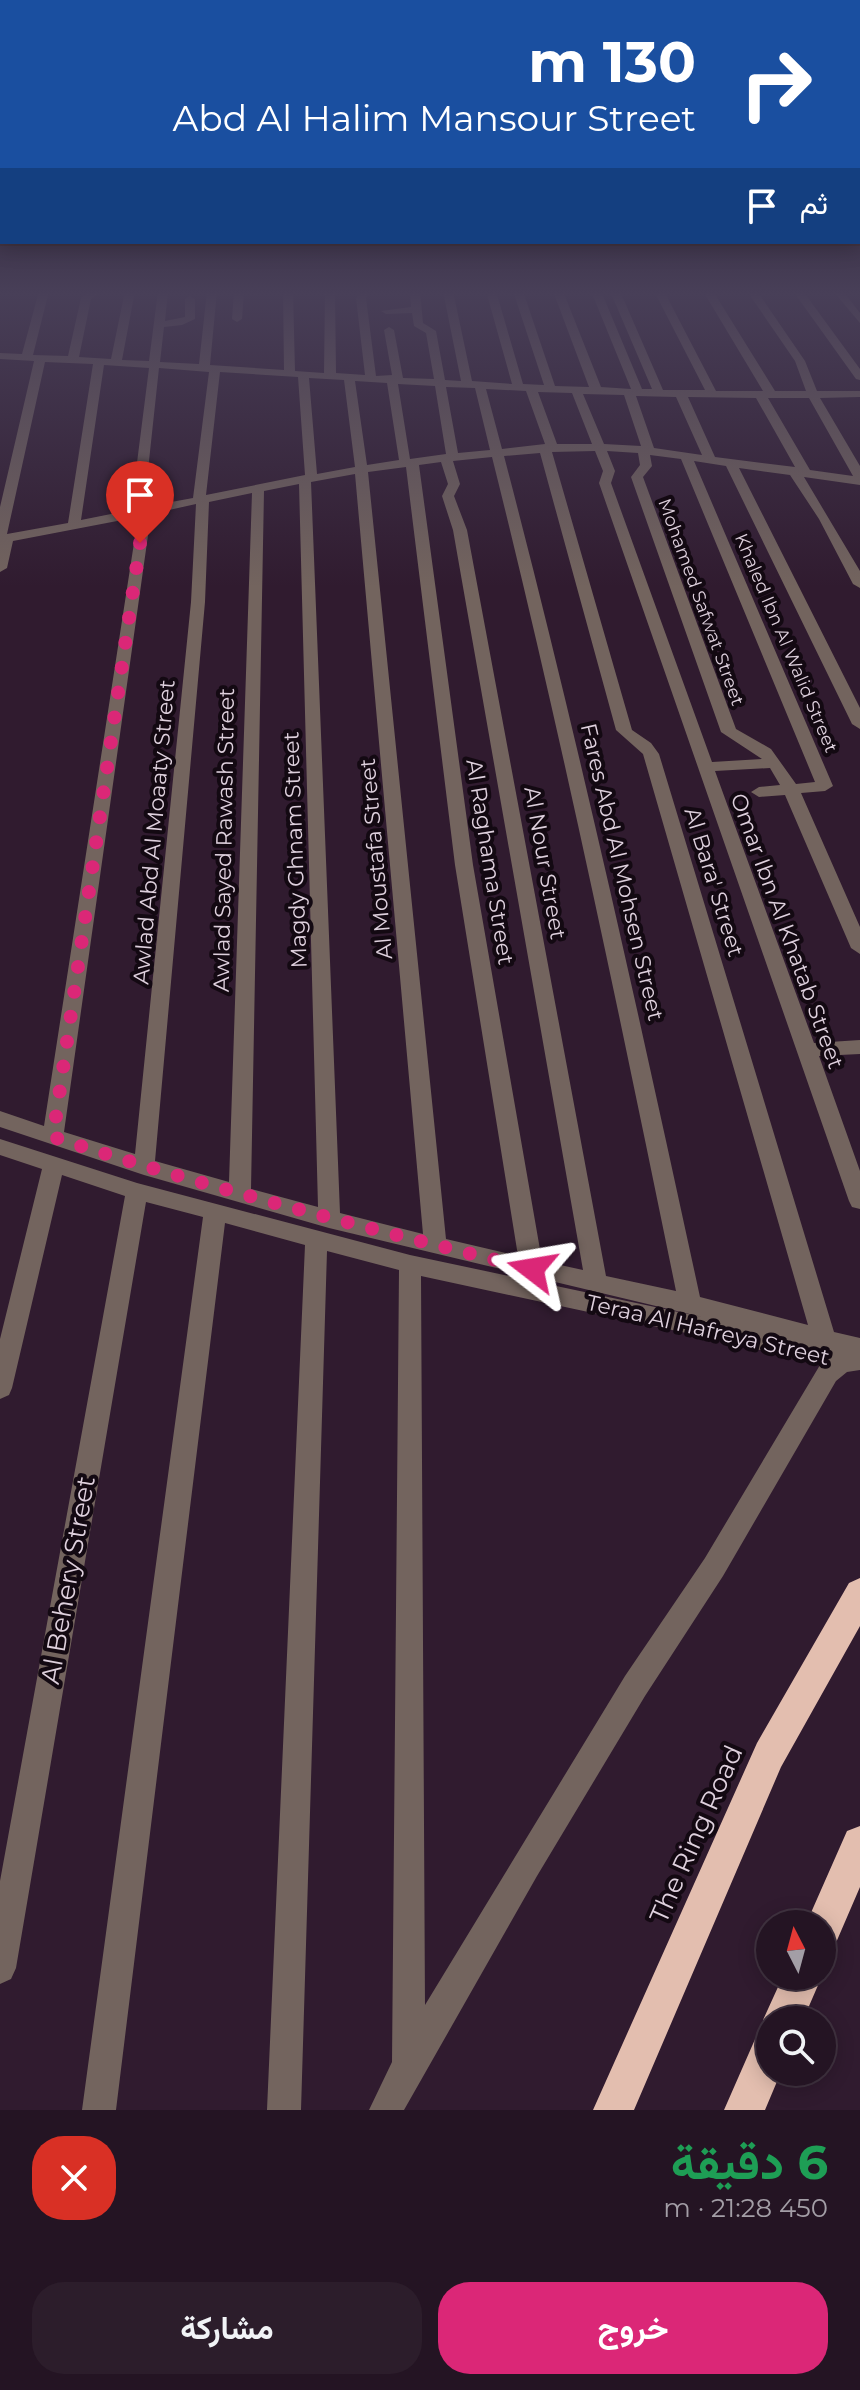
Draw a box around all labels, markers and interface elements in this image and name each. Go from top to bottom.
text: 130 m [528,28,696,96]
icon: right [724,32,828,136]
text: Abd Al Halim Mansour Street [173,96,696,140]
icon: arrive [740,184,784,228]
text: ثم [800,185,828,222]
pin [106,461,174,543]
icon: arrive [118,473,162,517]
street label: Mohamed Safwat Street [653,495,749,709]
street label: Khaled Ibn Al Walid Street [730,530,842,756]
street label: Awlad Abd Al Moaaty Street [127,678,181,986]
street label: Awlad Sayed Rawash Street [208,688,240,992]
street label: Fares Abd Al Mohsen Street [575,721,669,1023]
street label: Magdy Ghnam Street [277,731,313,969]
street label: Al Moustafa Street [354,757,398,961]
street label: Al Raghama Street [460,757,520,967]
street label: Al Nour Street [518,784,572,942]
street label: Omar Ibn Al Khatab Street [725,790,850,1072]
street label: Al Bara' Street [678,804,750,960]
position arrow [490,1227,574,1311]
street label: Teraa Al Hafreya Street [584,1289,832,1371]
street label: Al Behery Street [34,1473,102,1687]
street label: The Ring Road [643,1740,749,1928]
north arrow [756,1910,836,1990]
map controls [756,1910,836,2086]
button: search [756,2006,836,2086]
text: 6 دقيقة [671,2133,828,2191]
button: close [32,2136,116,2220]
text: 450 m · 21:28 [663,2192,828,2224]
button: مشاركة [32,2282,422,2374]
button: خروج [438,2282,828,2374]

